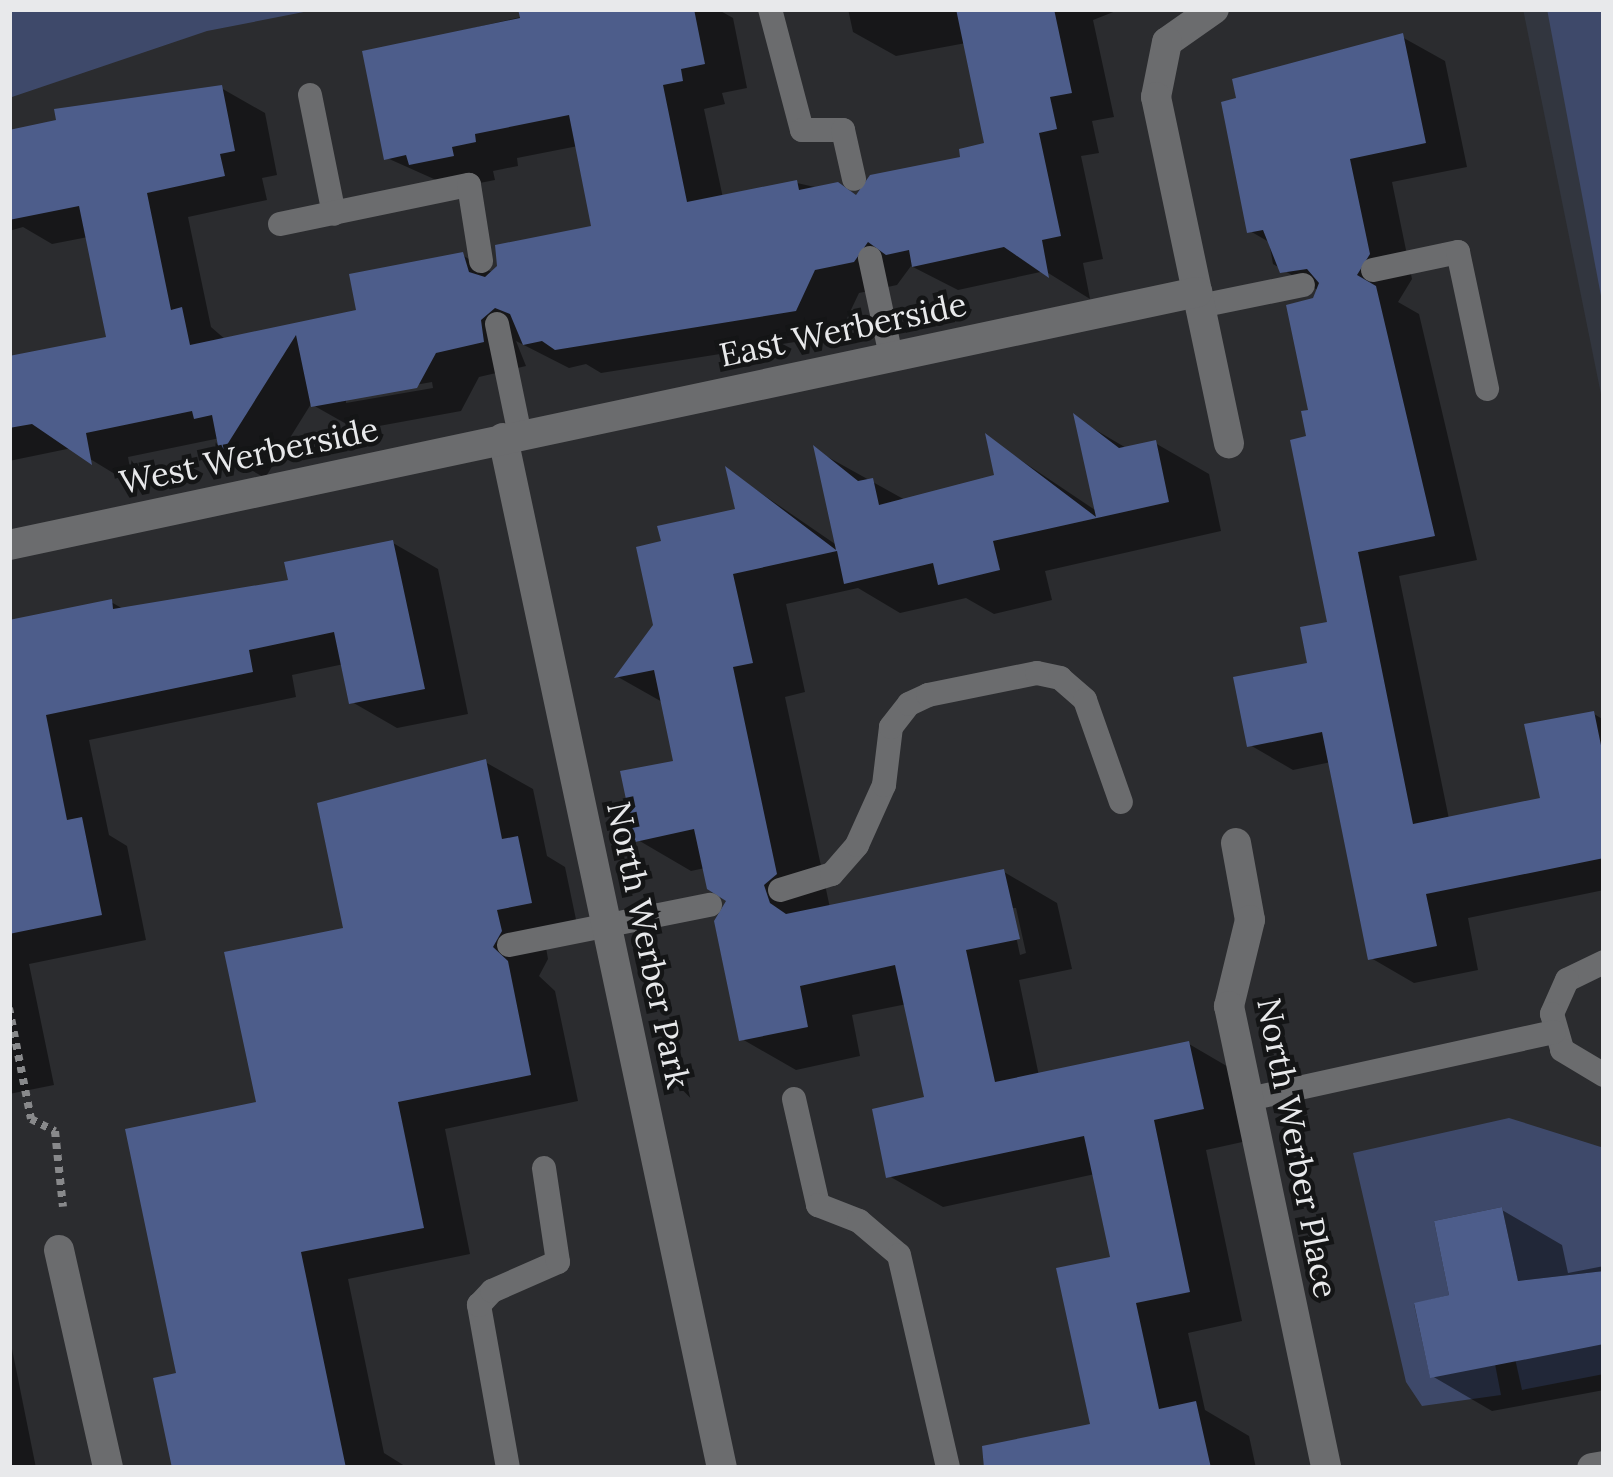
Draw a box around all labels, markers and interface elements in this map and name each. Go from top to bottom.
street label: East Werberside [716,284,970,376]
street label: West Werberside [116,409,382,503]
street label: North Werber Park [598,798,698,1092]
street label: North Werber Place [1249,995,1345,1301]

